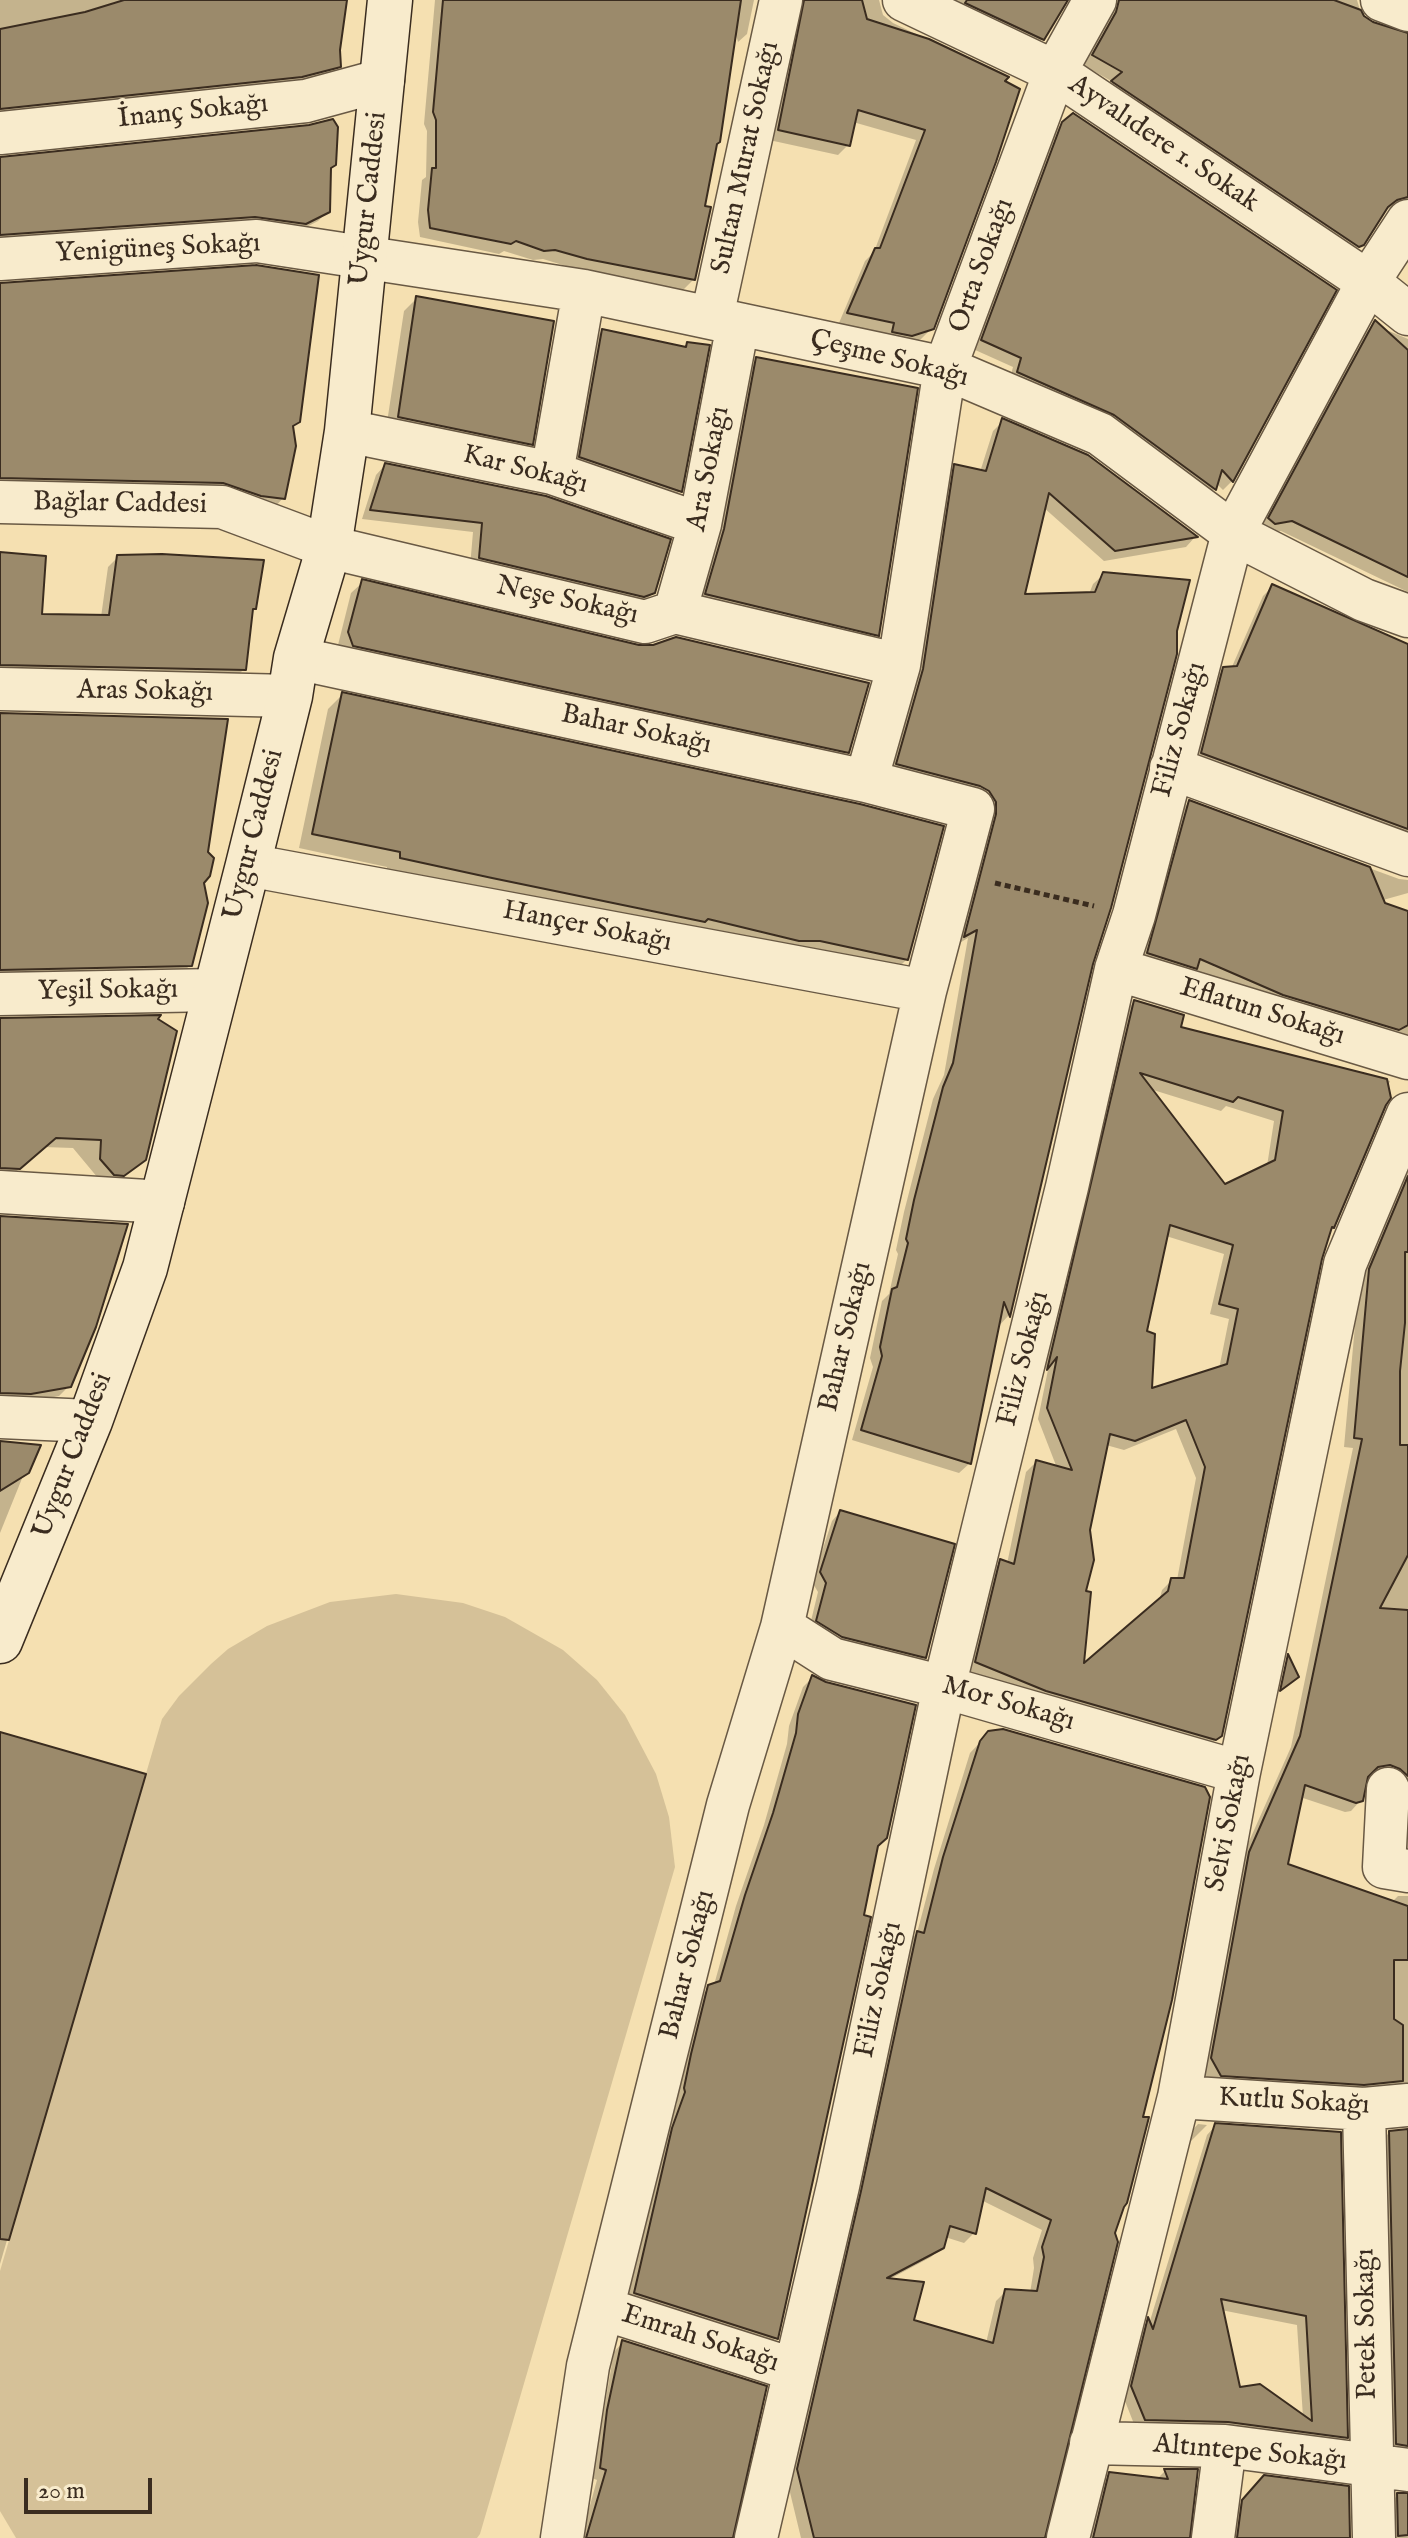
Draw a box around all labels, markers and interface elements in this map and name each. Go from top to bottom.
street label: Sultan Murat Sokağı [706,39,788,277]
street label: Ayvalıdere 1. Sokak [1061,69,1265,221]
street label: İnanç Sokağı [116,88,270,138]
street label: Uygur Caddesi [344,110,396,288]
street label: Orta Sokağı [943,194,1023,338]
street label: Yenigüneş Sokağı [55,228,261,272]
street label: Çeşme Sokağı [806,324,972,396]
street label: Ara Sokağı [681,404,739,534]
street label: Kar Sokağı [459,439,591,503]
street label: Bağlar Caddesi [33,487,207,523]
street label: Neşe Sokağı [493,571,641,633]
street label: Filiz Sokağı [1147,659,1215,801]
street label: Aras Sokağı [77,675,213,711]
street label: Bahar Sokağı [558,699,714,763]
street label: Uygur Caddesi [218,746,292,924]
street label: Hançer Sokağı [500,895,674,961]
street label: Eflatun Sokağı [1175,972,1349,1054]
street label: Yeşil Sokağı [37,974,179,1010]
street label: Bahar Sokağı [813,1259,881,1415]
street label: Filiz Sokağı [992,1288,1058,1430]
street label: Uygur Caddesi [27,1368,121,1544]
street label: Mor Sokağı [938,1670,1078,1740]
street label: Selvi Sokağı [1200,1751,1260,1895]
street label: Bahar Sokağı [654,1887,724,2043]
street label: Filiz Sokağı [849,1919,911,2061]
street label: Kutlu Sokağı [1217,2082,1371,2124]
street label: Petek Sokağı [1350,2248,1386,2400]
street label: Emrah Sokağı [617,2299,783,2381]
street label: Altıntepe Sokağı [1152,2429,1348,2479]
scale bar [28,2462,156,2512]
text: 20 m [38,2476,85,2507]

